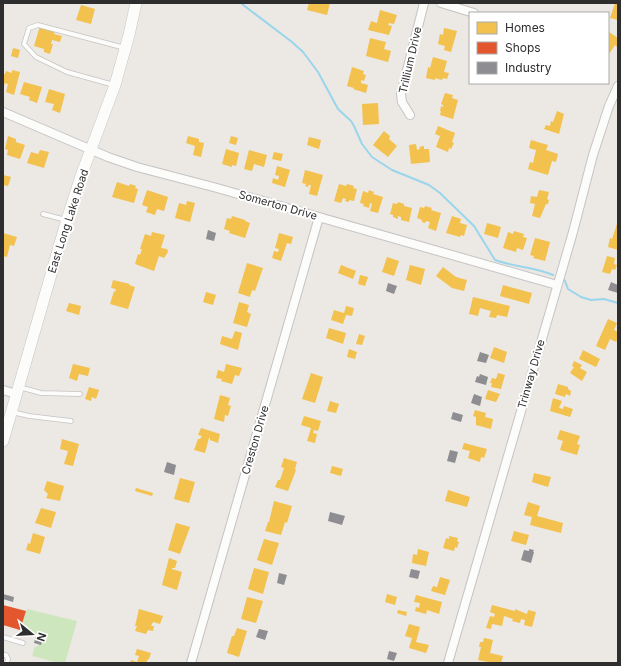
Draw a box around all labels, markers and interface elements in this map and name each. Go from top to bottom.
legend [469,12,609,84]
text: Homes [505,20,545,35]
street label: Trillium Drive [396,25,424,95]
text: Shops [505,40,541,55]
text: Industry [505,60,552,75]
street label: East Long Lake Road [45,167,91,275]
street label: Somerton Drive [237,187,319,223]
street label: Trinway Drive [514,338,548,410]
street label: Creston Drive [238,404,272,476]
north arrow [12,614,52,654]
text: N [34,631,49,643]

